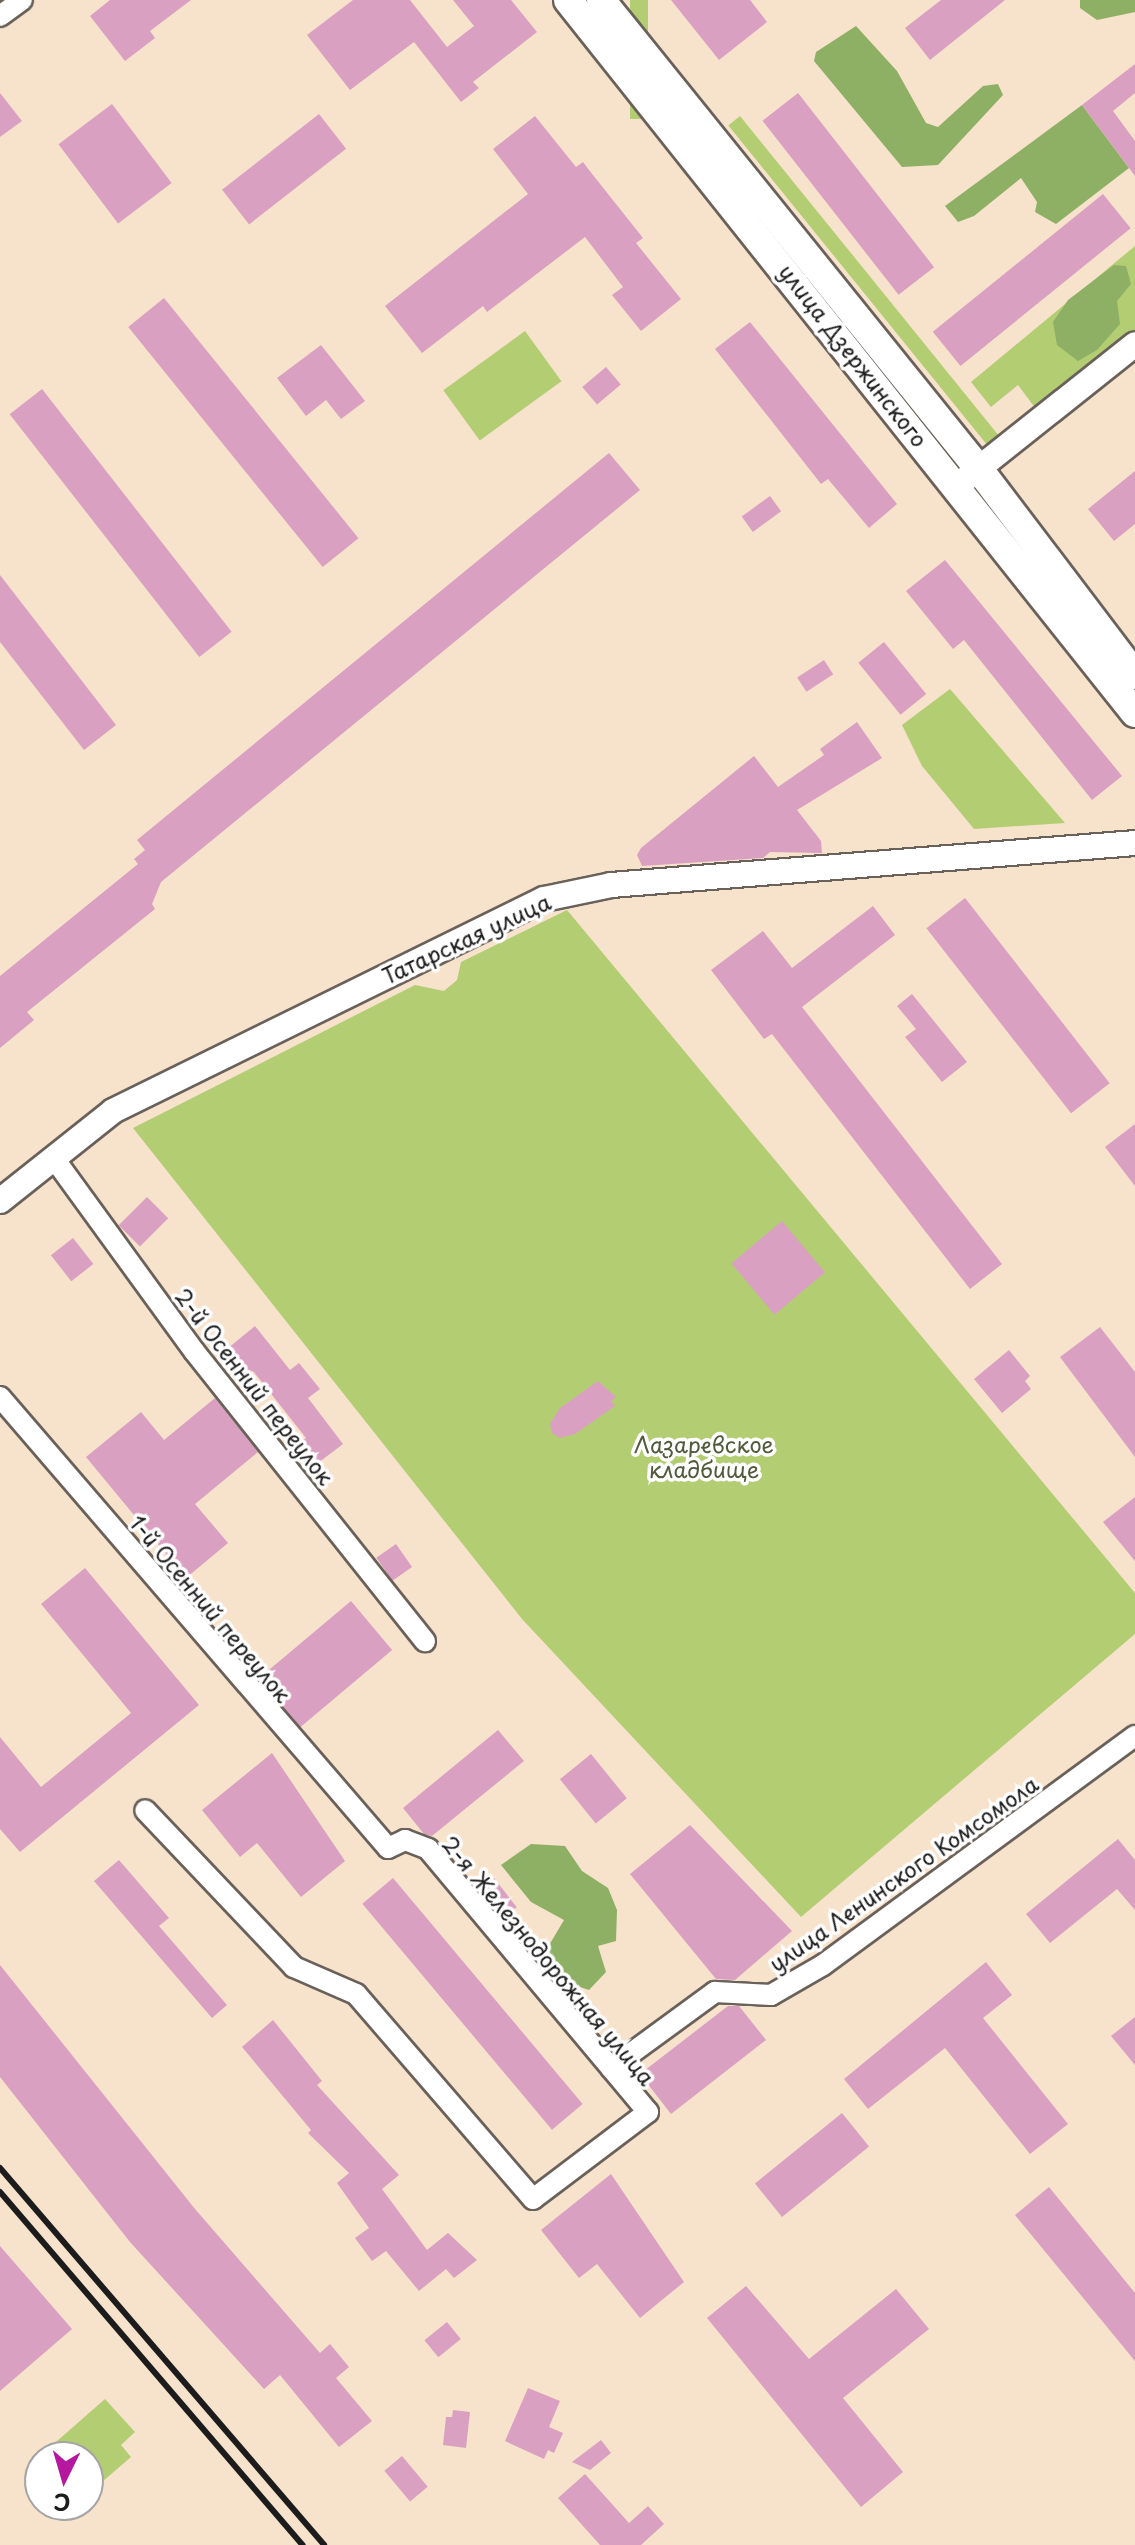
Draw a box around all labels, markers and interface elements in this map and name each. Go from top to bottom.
street label: улица Дзержинского [774,258,934,452]
street label: Татарская улица [377,887,555,989]
street label: 2-й Осенний переулок [170,1282,340,1490]
park label: Лазаревское кладбище [634,1430,774,1482]
street label: 1-й Осенний переулок [124,1508,298,1708]
street label: улица Ленинского Комсомола [762,1769,1044,1977]
street label: 2-я Железнодорожная улица [437,1830,661,2090]
north arrow [24,2441,104,2521]
text: С [52,2486,72,2521]

